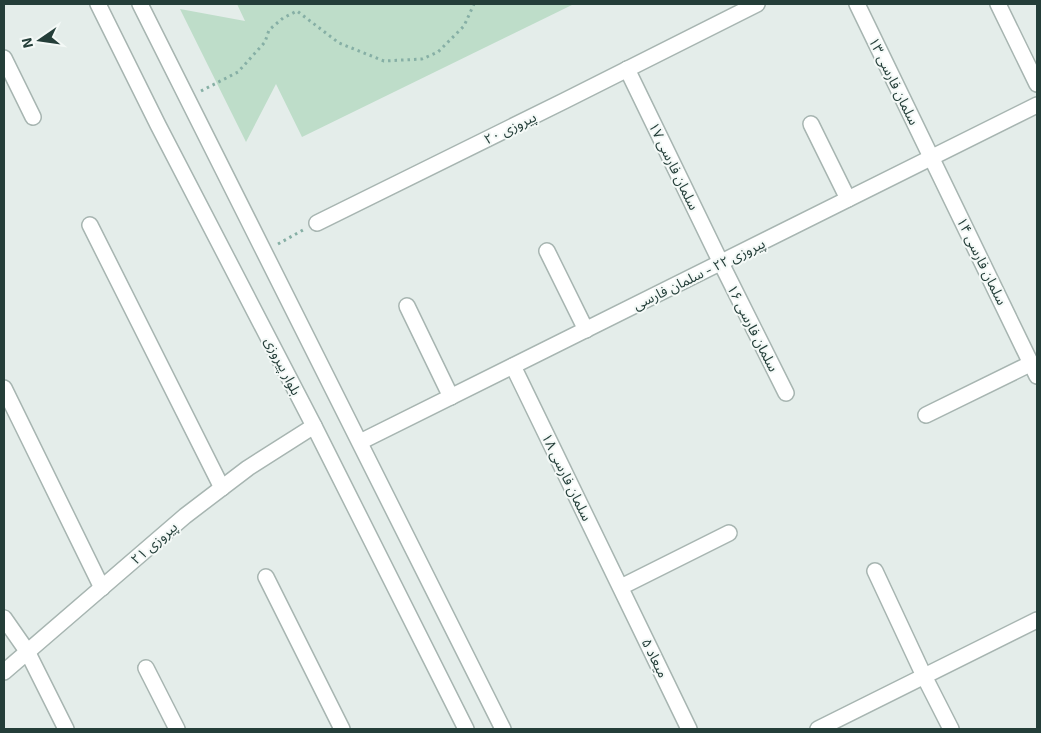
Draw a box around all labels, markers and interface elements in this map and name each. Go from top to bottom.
north arrow [15,15,65,65]
street label: سلمان فارسی ۱۳ [865,34,923,128]
text: N [17,36,36,50]
street label: پیروزی ۲۰ [481,108,540,149]
street label: سلمان فارسی ۱۷ [645,119,703,213]
street label: سلمان فارسی ۱۴ [953,214,1011,308]
street label: پیروزی ۲۲ - سلمان فارسی [630,234,769,315]
street label: سلمان فارسی ۱۶ [723,281,783,375]
street label: بلوار پیروزی [260,334,305,399]
street label: سلمان فارسی ۱۸ [538,430,596,524]
street label: پیروزی ۲۱ [127,518,182,569]
street label: میعاد ۵ [639,635,672,680]

